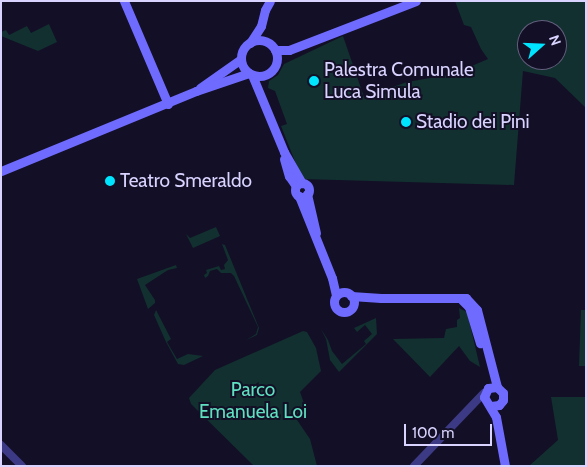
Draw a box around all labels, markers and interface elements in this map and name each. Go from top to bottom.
north arrow [517,20,567,70]
text: N [545,32,565,48]
place label: Palestra Comunale Luca Simula [324,59,474,103]
marker: Palestra Comunale Luca Simula [308,75,320,87]
place label: Stadio dei Pini [416,111,530,133]
marker: Stadio dei Pini [400,116,412,128]
place label: Teatro Smeraldo [120,170,252,192]
marker: Teatro Smeraldo [104,175,116,187]
park label: Parco Emanuela Loi [199,379,307,423]
scale bar [407,414,494,446]
text: 100 m [412,424,454,442]

